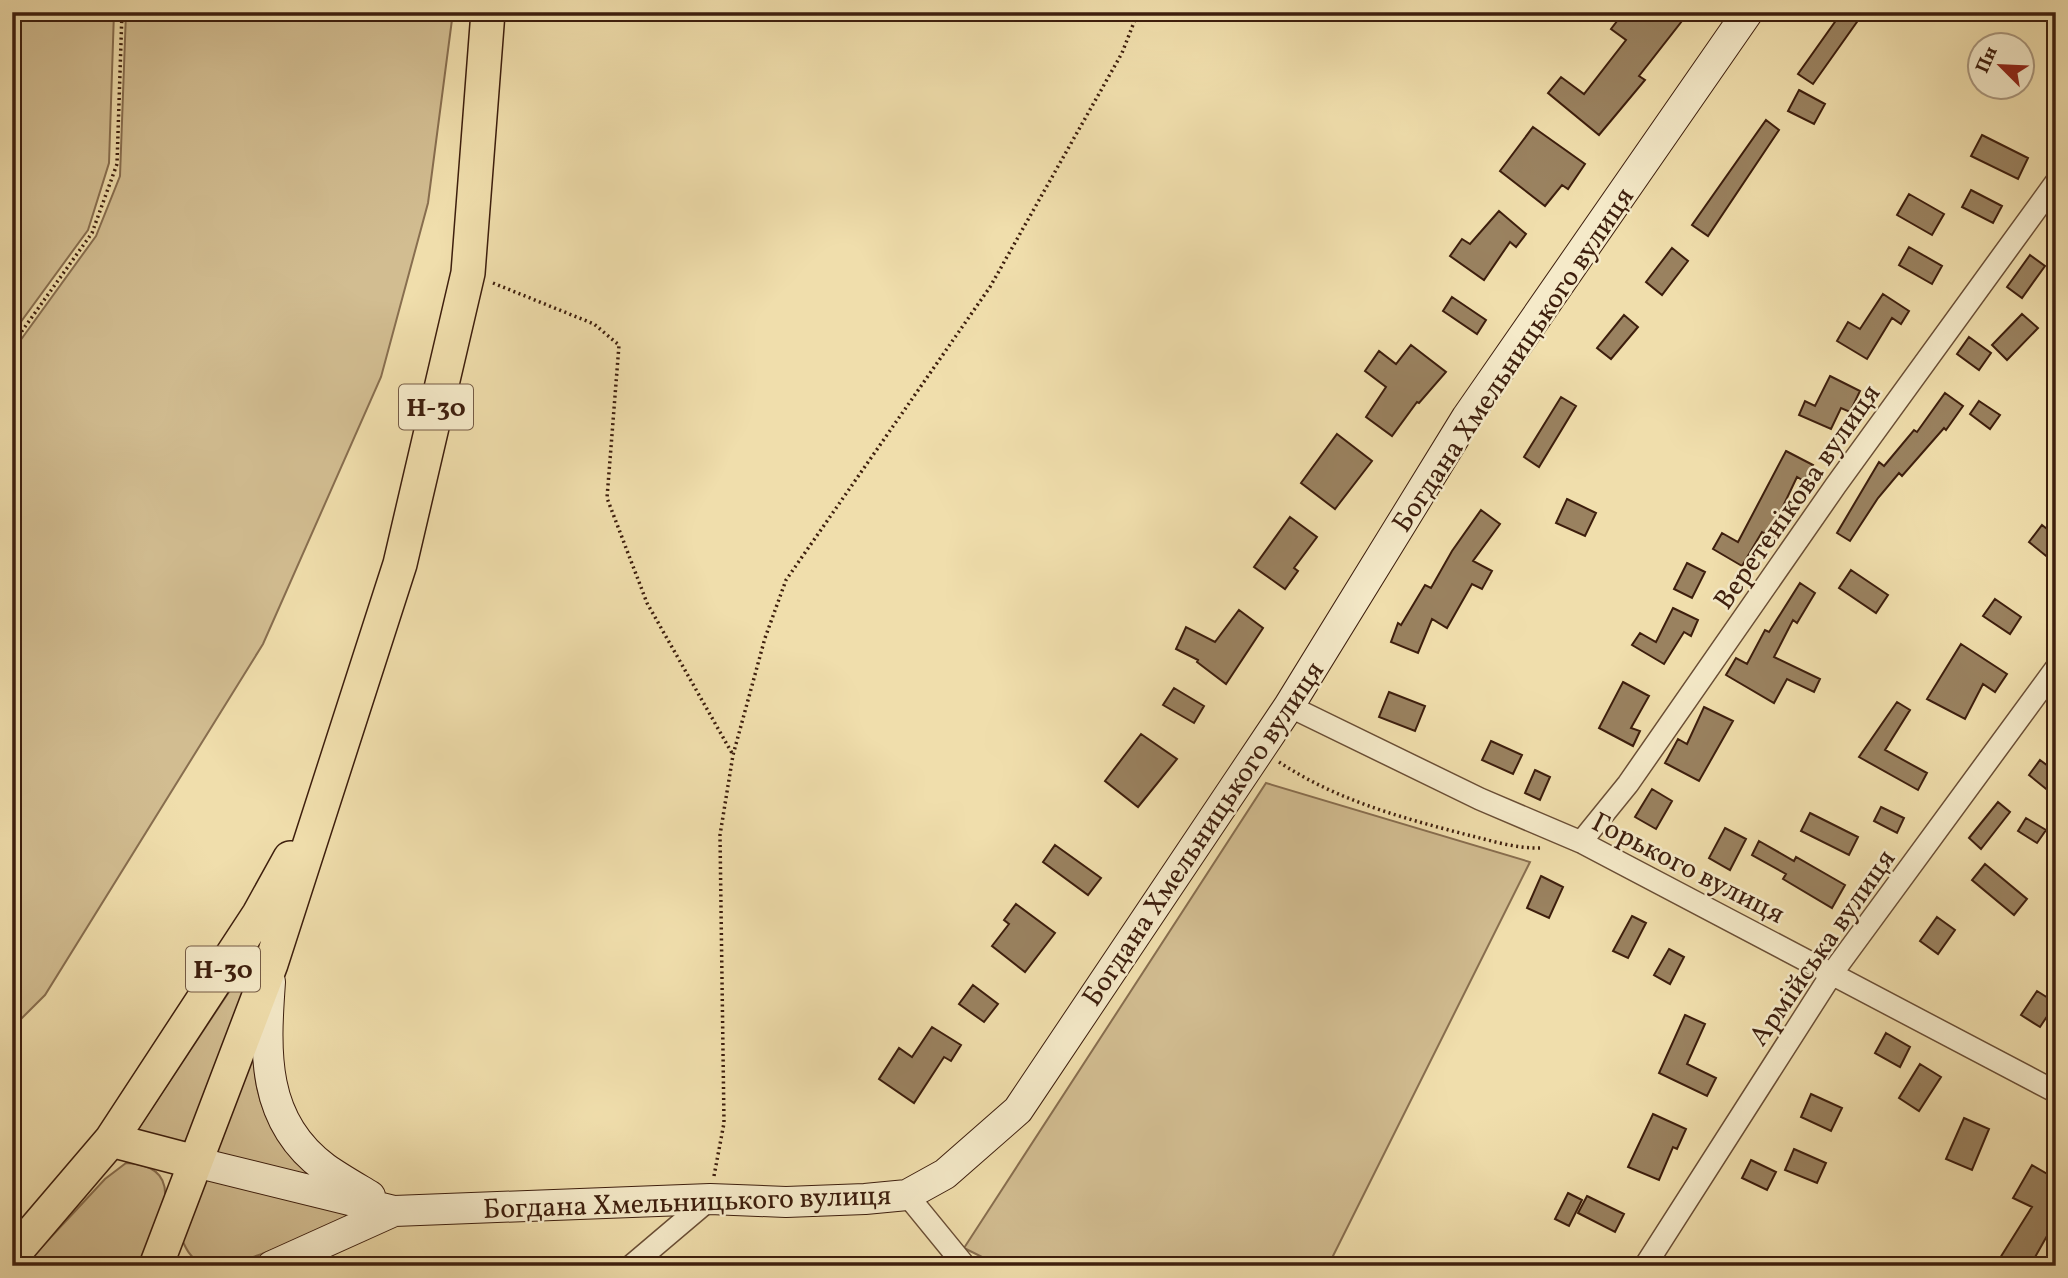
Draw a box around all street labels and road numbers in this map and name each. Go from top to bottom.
street label: Богдана Хмельницького вулиця [1384,180,1644,541]
street label: Веретенікова вулиця [1705,377,1891,618]
road number: Н-30 [399,384,473,430]
street label: Богдана Хмельницького вулиця [1074,654,1334,1015]
street label: Горького вулиця [1585,804,1791,935]
street label: Армійська вулиця [1740,842,1906,1055]
road number: Н-30 [186,946,260,992]
street label: Богдана Хмельницького вулиця [482,1177,892,1230]

